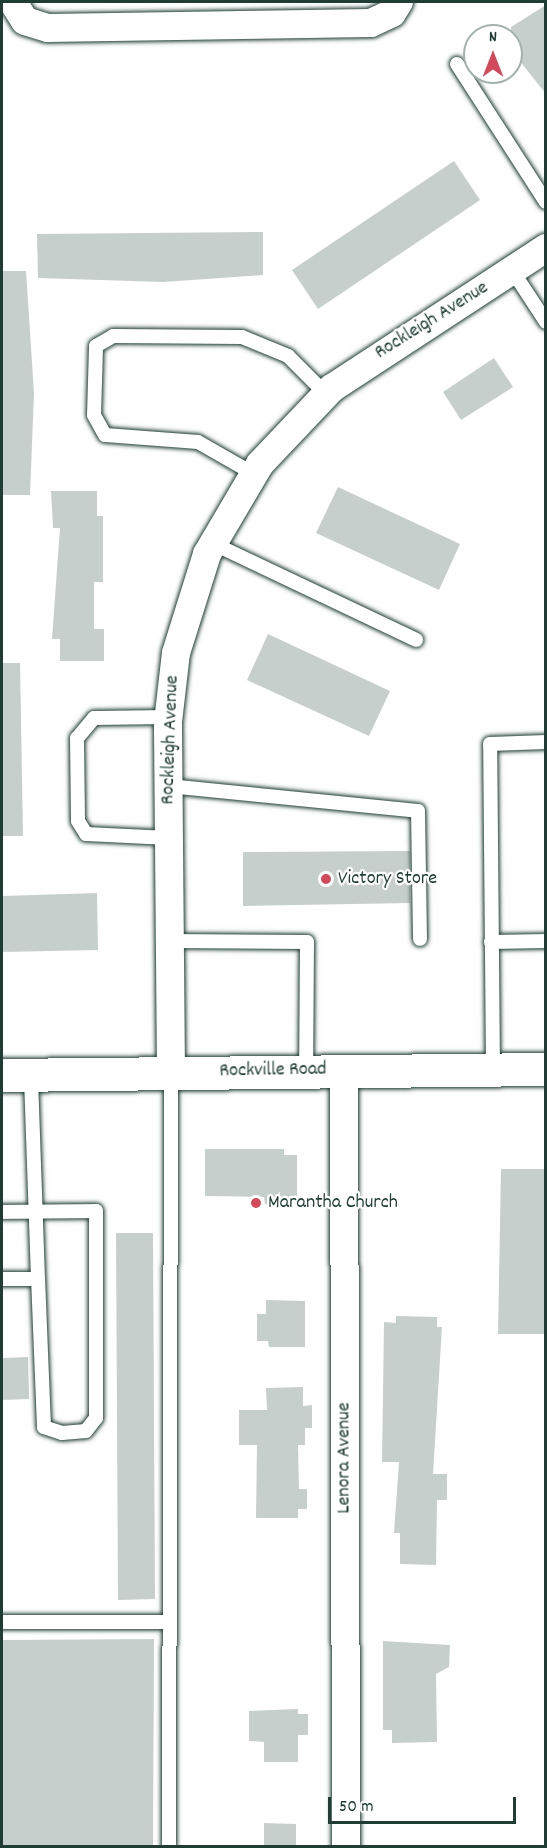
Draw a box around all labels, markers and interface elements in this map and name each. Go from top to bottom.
north arrow [463,24,523,84]
text: N [489,26,497,49]
street label: Rockleigh Avenue [371,277,493,365]
street label: Rockleigh Avenue [157,675,185,805]
place label: Victory Store [338,867,437,891]
marker: Victory Store [319,872,333,886]
street label: Rockville Road [219,1058,327,1084]
place label: Marantha Church [268,1191,398,1215]
marker: Marantha Church [249,1196,263,1210]
street label: Lenora Avenue [333,1402,357,1514]
scale bar [331,1785,518,1823]
text: 50 m [339,1795,374,1820]

